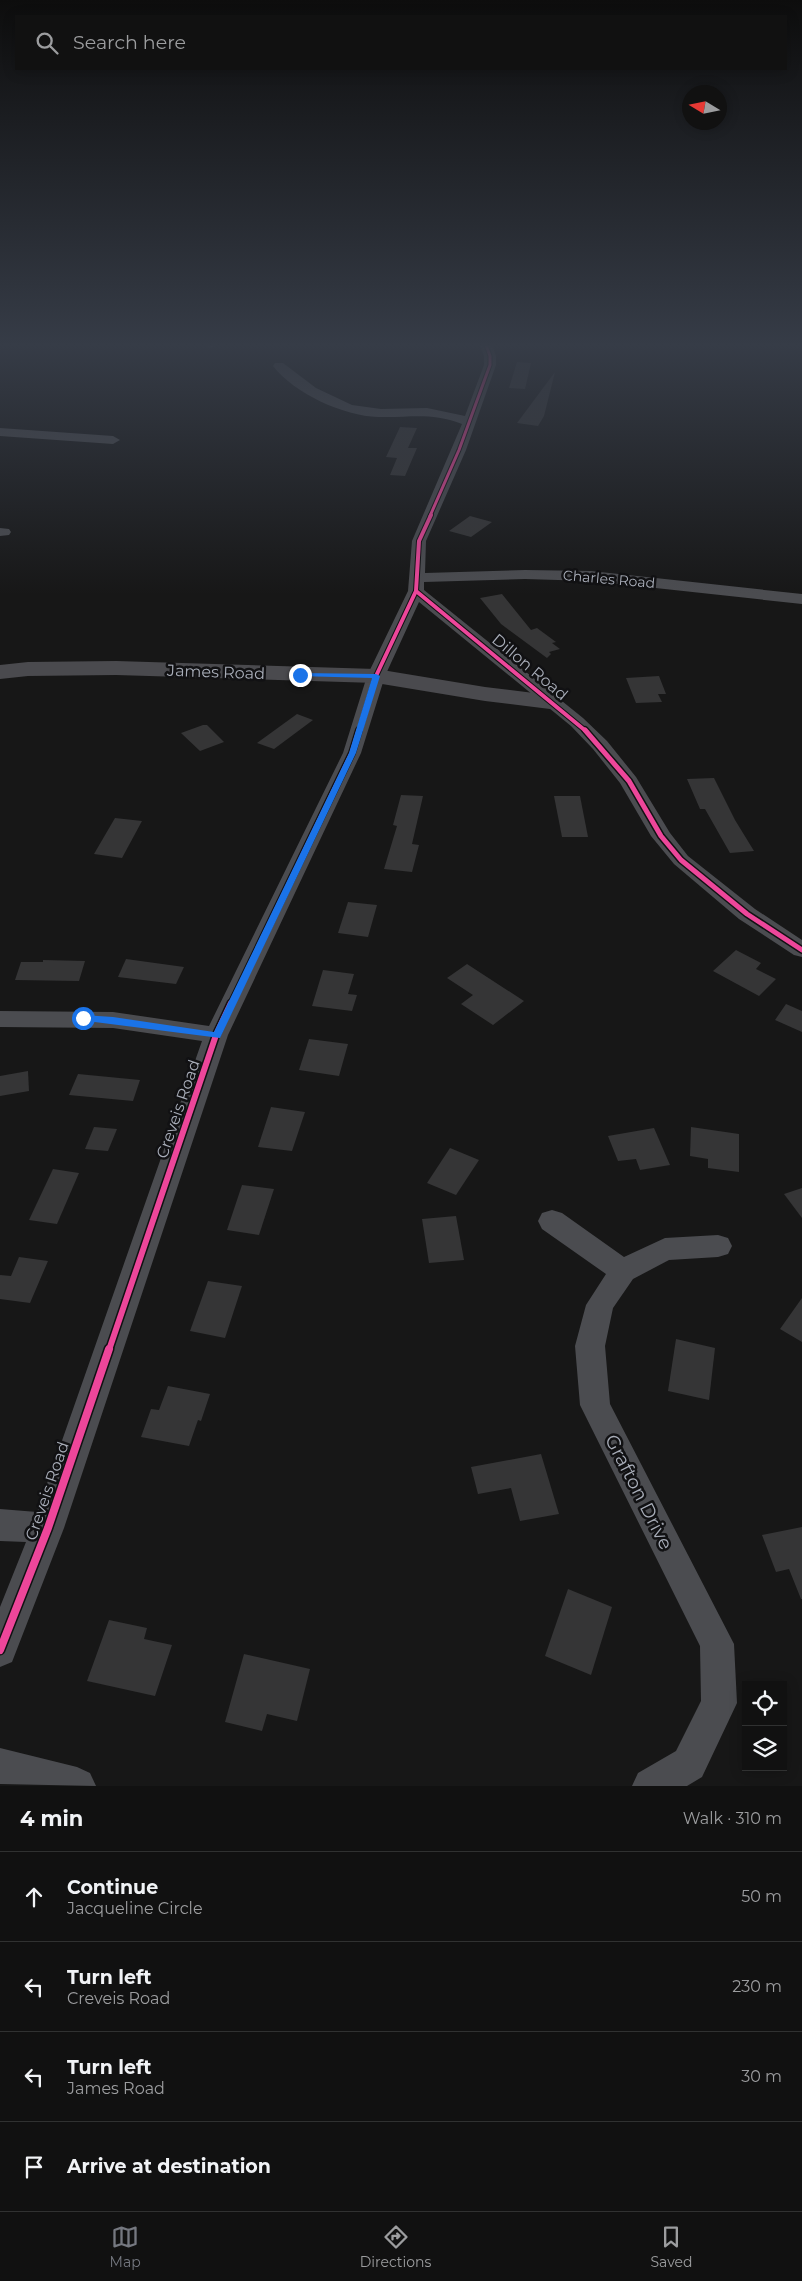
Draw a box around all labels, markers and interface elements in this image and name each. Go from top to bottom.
search box [15,15,787,70]
icon: search [33,29,61,57]
text: Search here [73,31,186,54]
north arrow [682,85,727,130]
street label: Charles Road [562,566,656,592]
street label: Dillon Road [488,630,572,704]
street label: James Road [166,661,265,683]
route end [289,664,312,687]
route start [72,1007,95,1030]
street label: Creveis Road [152,1057,204,1161]
street label: Grafton Drive [600,1431,678,1553]
street label: Creveis Road [21,1439,73,1543]
map controls [742,1681,787,1771]
button: locate [742,1681,787,1726]
button: layers [742,1726,787,1771]
text: 4 min [20,1806,83,1831]
text: Walk · 310 m [683,1809,782,1828]
text: Continue [67,1876,158,1899]
icon: ahead [20,1883,48,1911]
text: 50 m [741,1887,782,1906]
text: Jacqueline Circle [67,1899,203,1918]
text: Turn left [67,1966,152,1989]
icon: left [20,1973,48,2001]
text: 230 m [732,1977,782,1996]
text: Creveis Road [67,1989,170,2008]
text: Turn left [67,2056,152,2079]
icon: left [20,2063,48,2091]
text: 30 m [741,2067,782,2086]
text: James Road [67,2079,165,2098]
icon: arrive [20,2153,48,2181]
text: Arrive at destination [67,2155,271,2178]
tab: Map [110,2223,141,2271]
tab: Directions [360,2223,431,2271]
tab: Saved [650,2223,692,2271]

